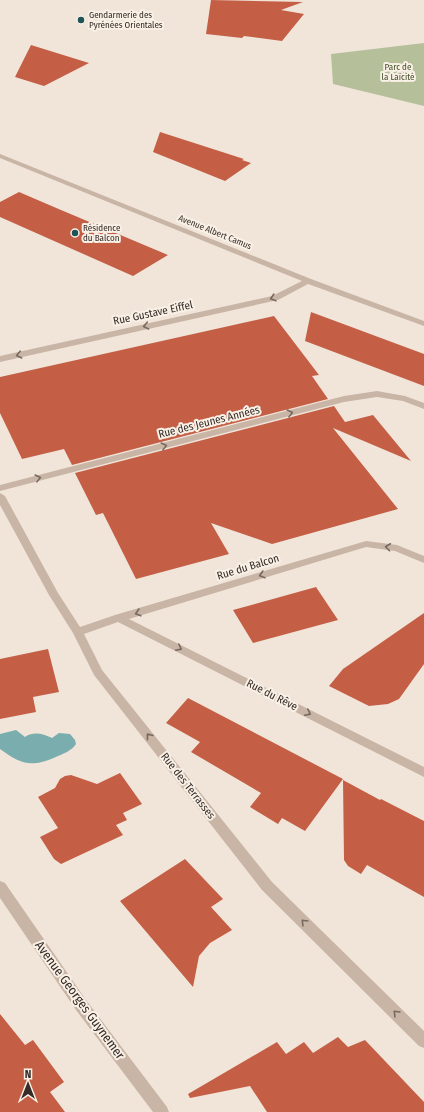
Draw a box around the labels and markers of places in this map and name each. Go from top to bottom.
place label: Gendarmerie des Pyrénées Orientales [89,10,163,30]
marker: Gendarmerie des Pyrénées Orientales [76,15,86,25]
place label: Résidence du Balcon [83,223,121,243]
marker: Résidence du Balcon [70,228,80,238]

